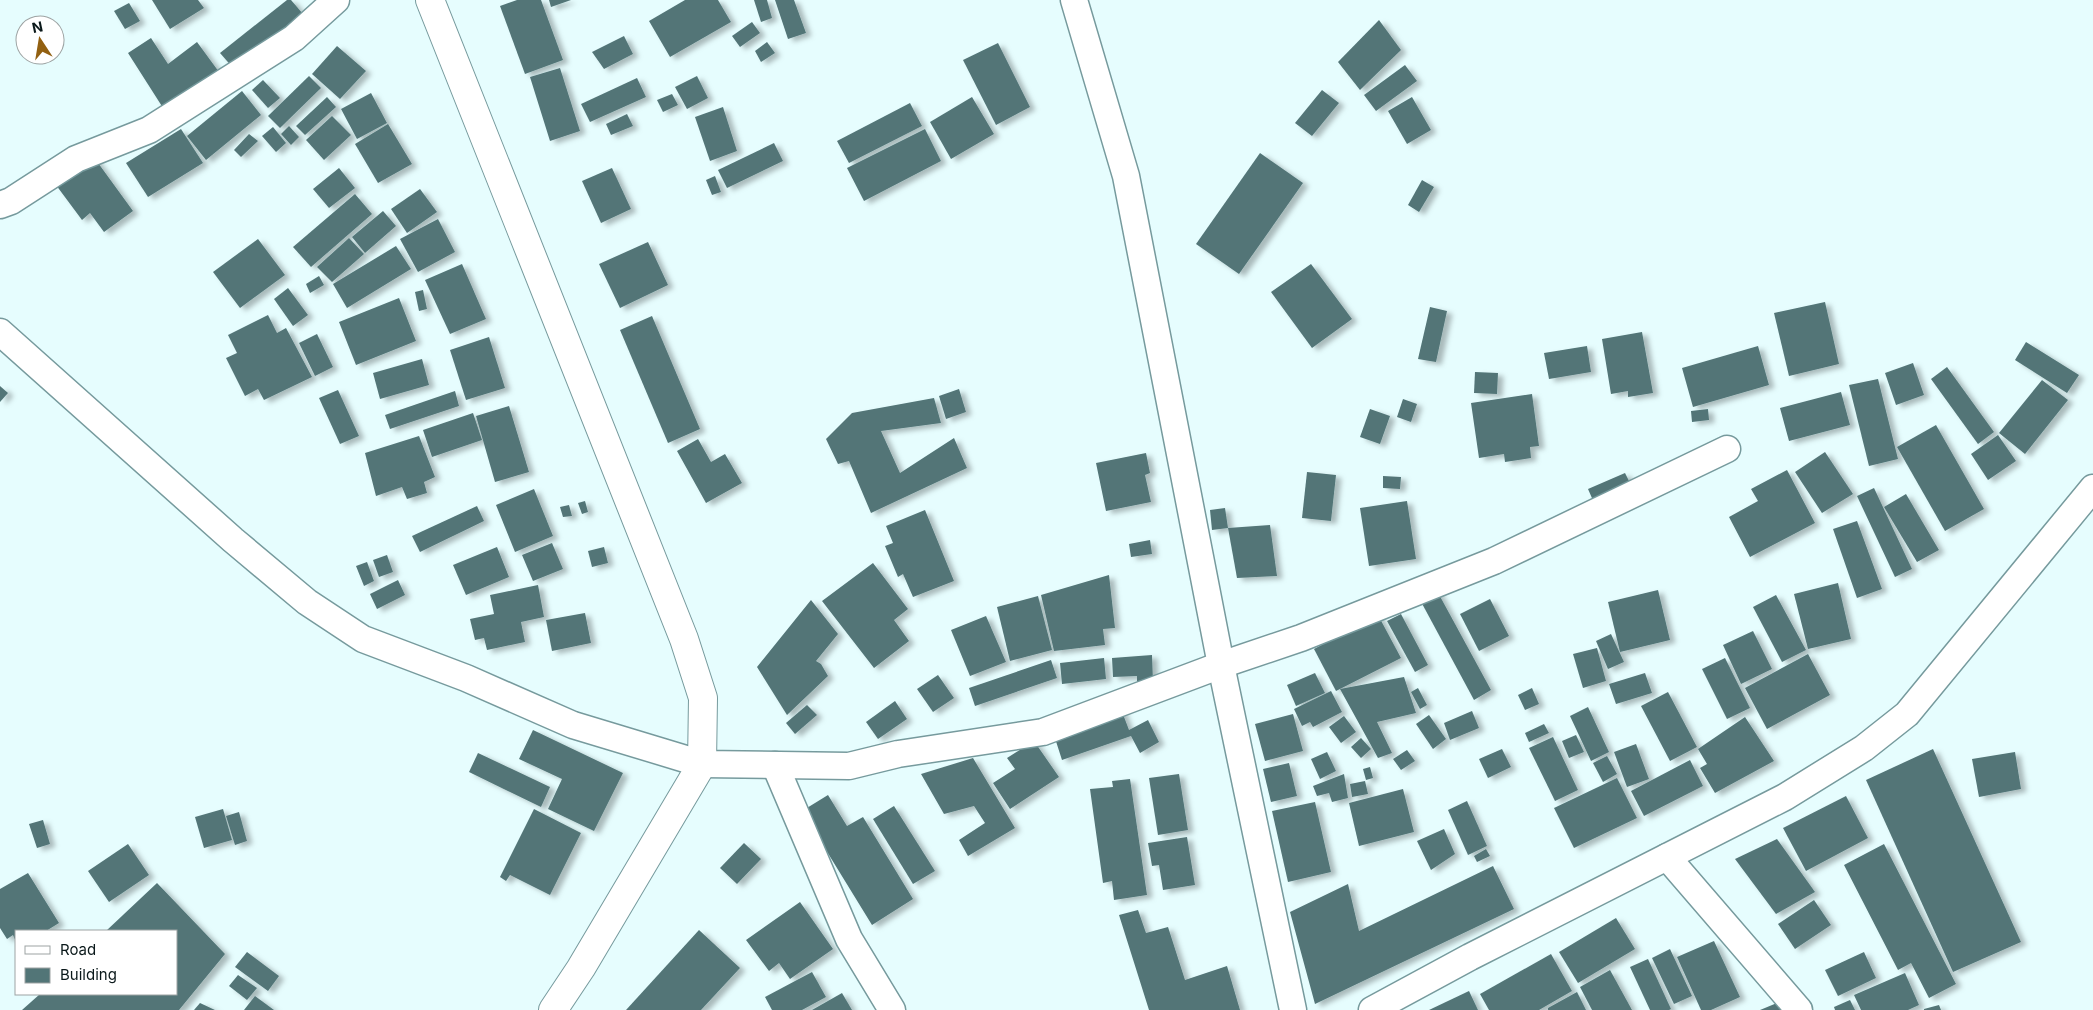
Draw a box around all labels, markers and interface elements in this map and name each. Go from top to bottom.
north arrow [15,15,65,65]
text: N [30,17,44,36]
legend [15,930,178,995]
text: Road [60,940,96,959]
text: Building [60,965,117,984]

